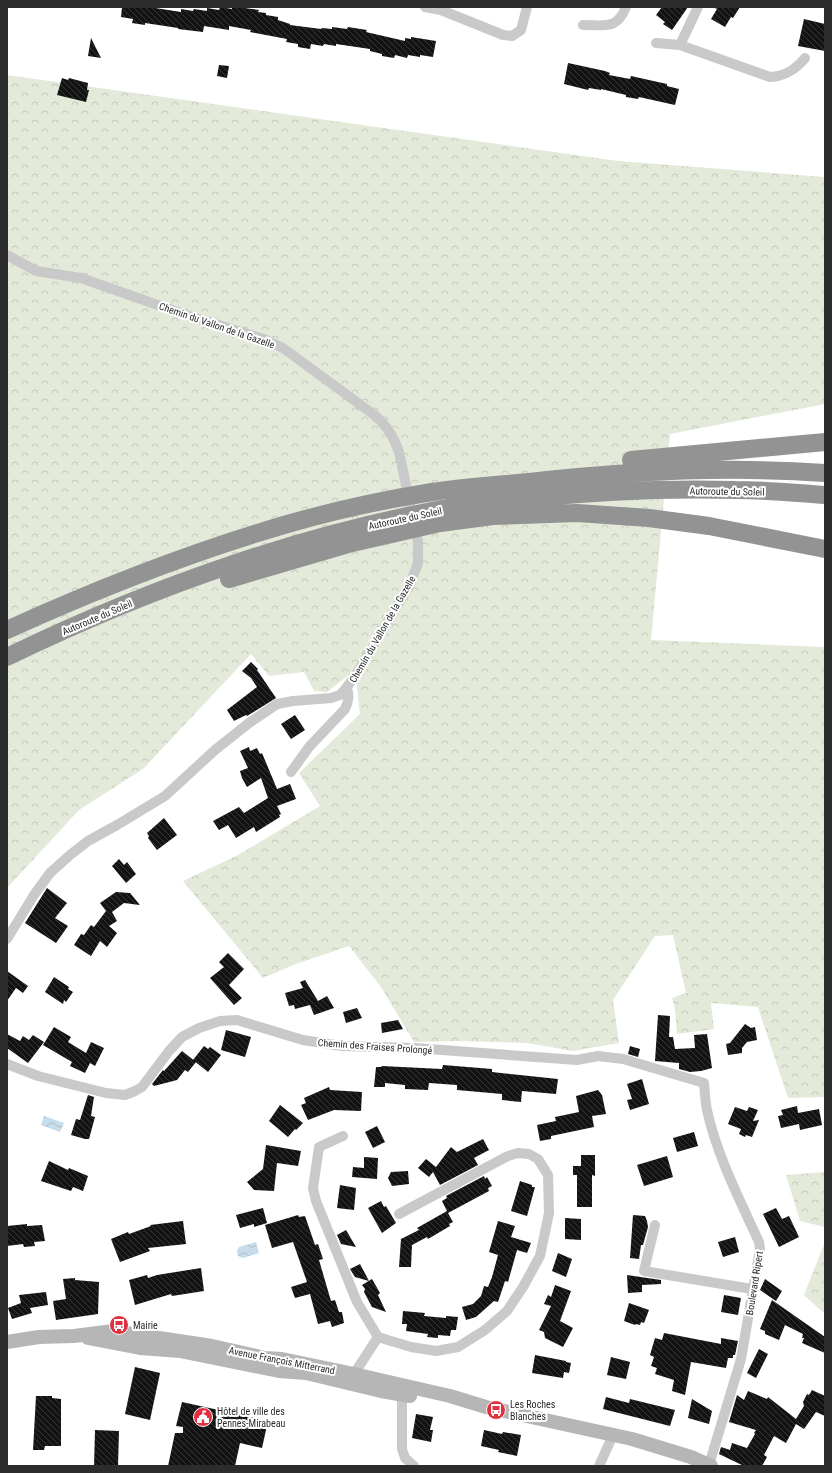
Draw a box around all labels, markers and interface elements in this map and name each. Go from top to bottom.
street label: Chemin du Vallon de la Gazelle [158,300,276,351]
street label: Autoroute du Soleil [689,485,765,498]
street label: Autoroute du Soleil [367,505,443,532]
street label: Chemin du Vallon de la Gazelle [347,574,418,685]
street label: Autoroute du Soleil [61,598,134,637]
street label: Chemin des Fraises Prolongé [317,1037,433,1056]
street label: Boulevard Ripert [744,1250,765,1316]
bus stop icon: Mairie [108,1314,130,1336]
place label: Mairie [133,1320,158,1331]
street label: Avenue François Mitterrand [228,1345,336,1376]
bus stop icon: Les Roches Blanches [485,1399,507,1421]
place label: Les Roches Blanches [510,1399,556,1422]
public building icon: Hôtel de ville des Pennes-Mirabeau [192,1406,214,1428]
place label: Hôtel de ville des Pennes-Mirabeau [217,1406,285,1429]

